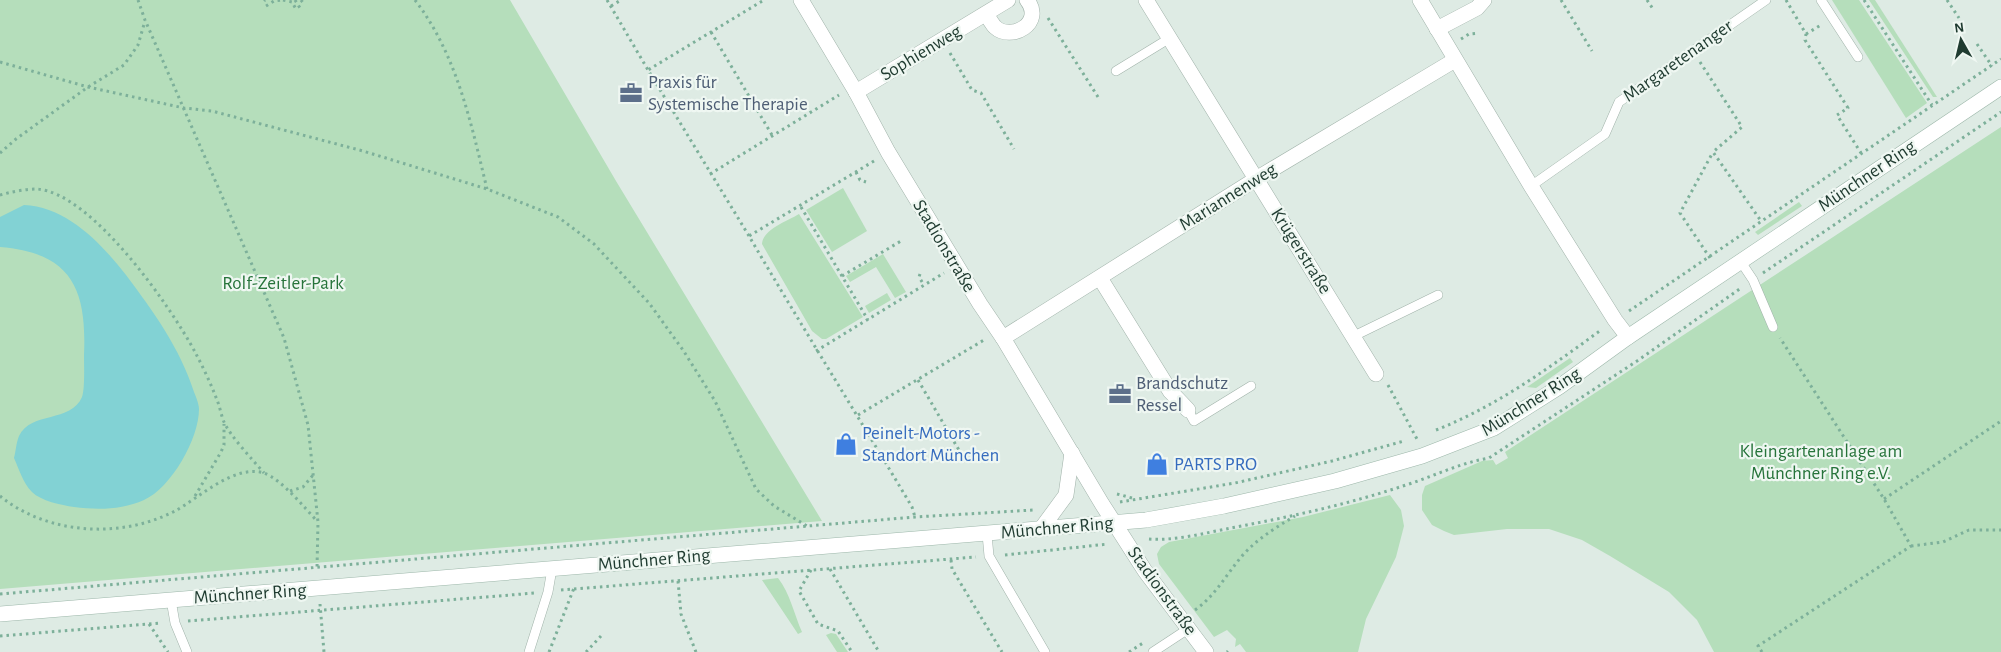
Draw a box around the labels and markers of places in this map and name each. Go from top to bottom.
place label: Praxis für Systemische Therapie [648,73,808,114]
office icon: Praxis für Systemische Therapie [618,80,644,106]
place label: Brandschutz Ressel [1136,374,1228,415]
office icon: Brandschutz Ressel [1107,381,1133,407]
place label: Peinelt-Motors - Standort München [862,424,999,465]
shop icon: Peinelt-Motors - Standort München [833,431,859,457]
shop icon: PARTS PRO [1144,451,1170,477]
place label: PARTS PRO [1174,455,1257,474]

